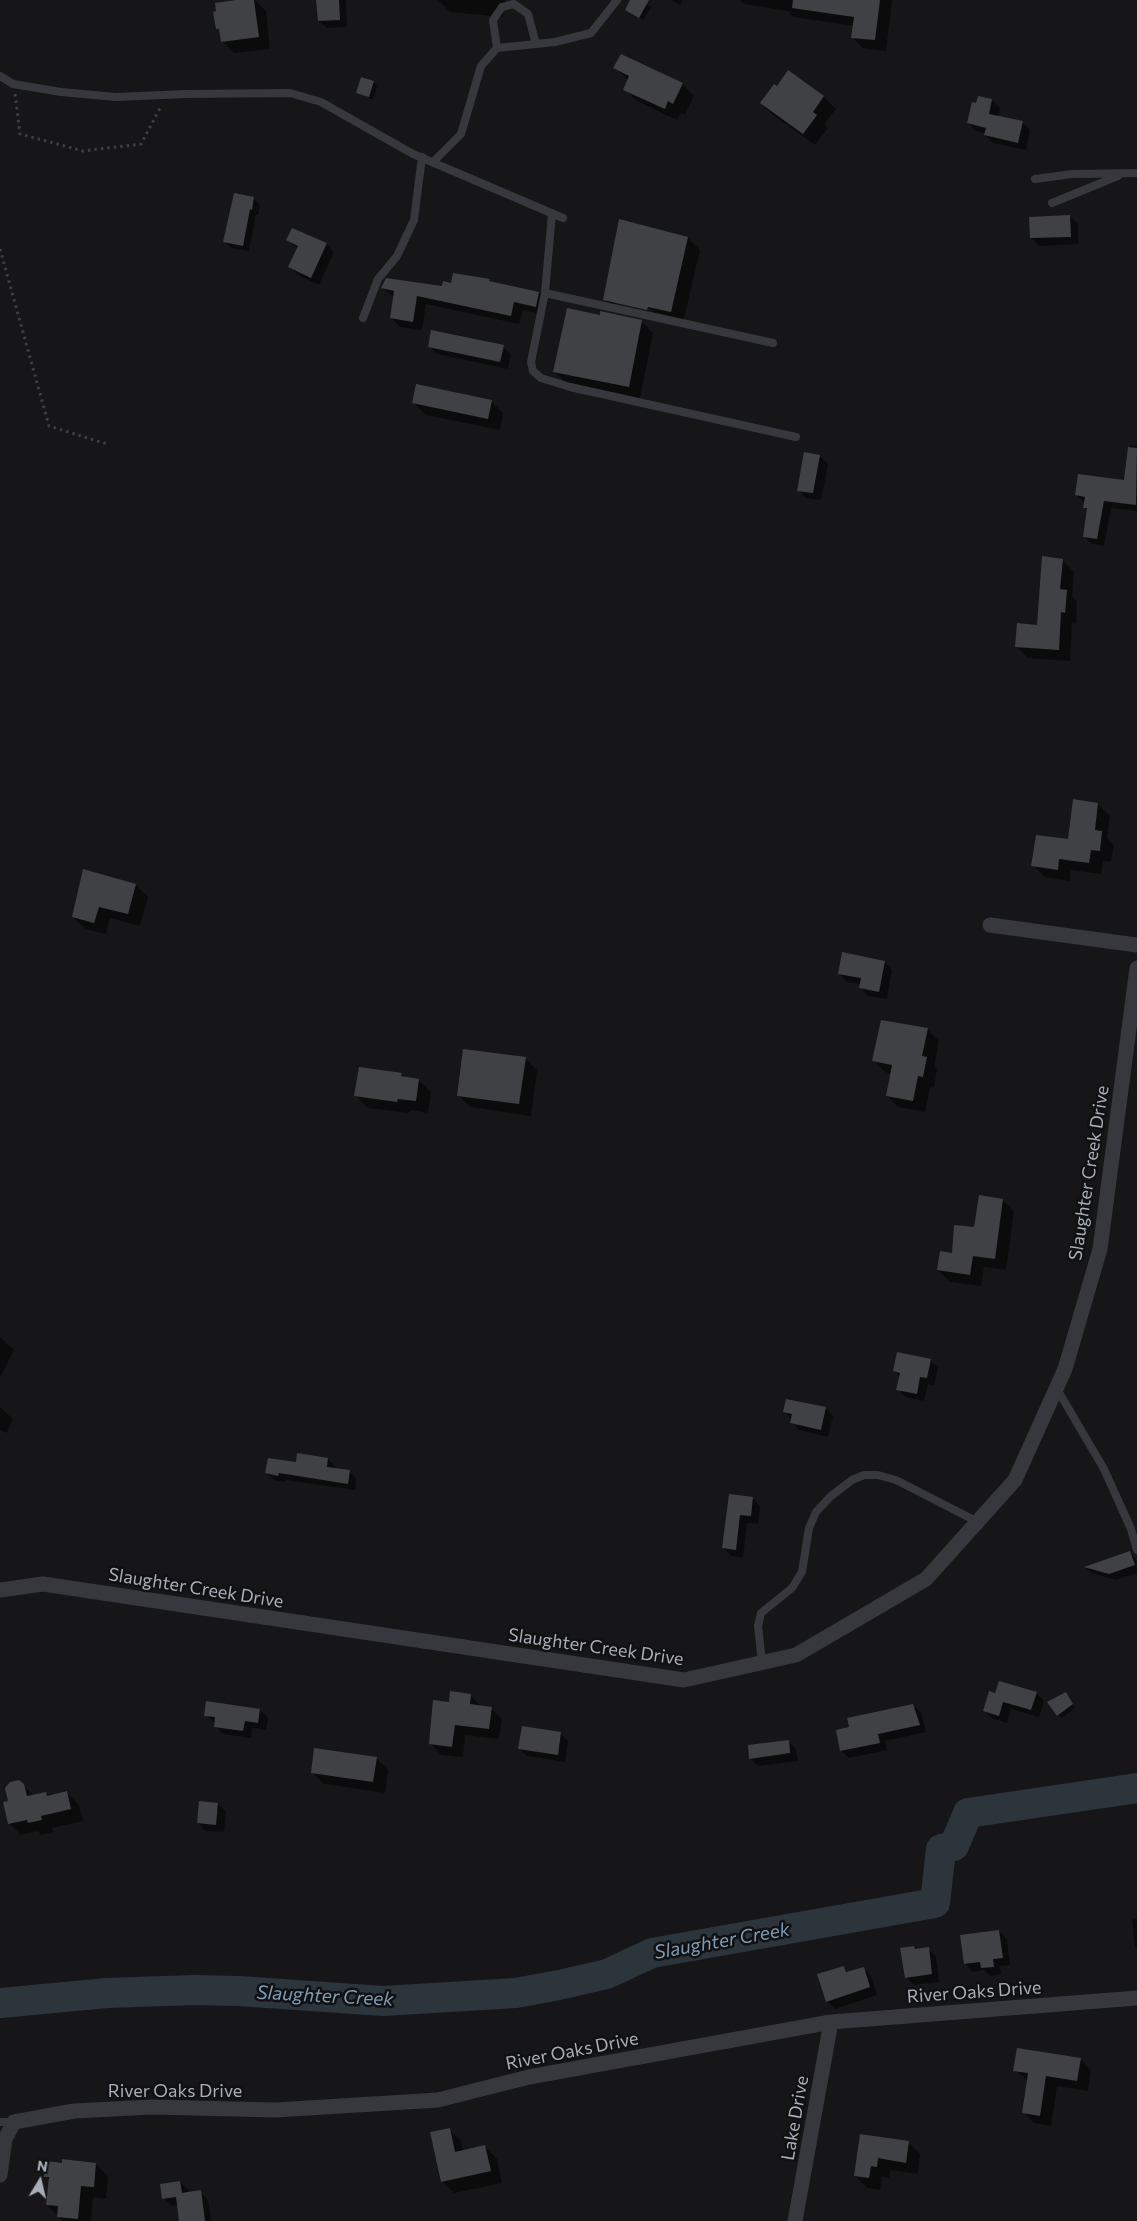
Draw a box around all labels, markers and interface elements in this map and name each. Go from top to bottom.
street label: Slaughter Creek Drive [1064,1084,1114,1262]
street label: Slaughter Creek Drive [107,1563,285,1613]
street label: Slaughter Creek Drive [507,1624,685,1670]
water label: Slaughter Creek [652,1918,792,1964]
street label: River Oaks Drive [906,1977,1042,2007]
water label: Slaughter Creek [256,1981,394,2011]
street label: River Oaks Drive [504,2028,640,2074]
street label: Lake Drive [777,2074,813,2162]
street label: River Oaks Drive [108,2080,242,2102]
north arrow [15,2156,65,2206]
text: N [36,2156,49,2175]

